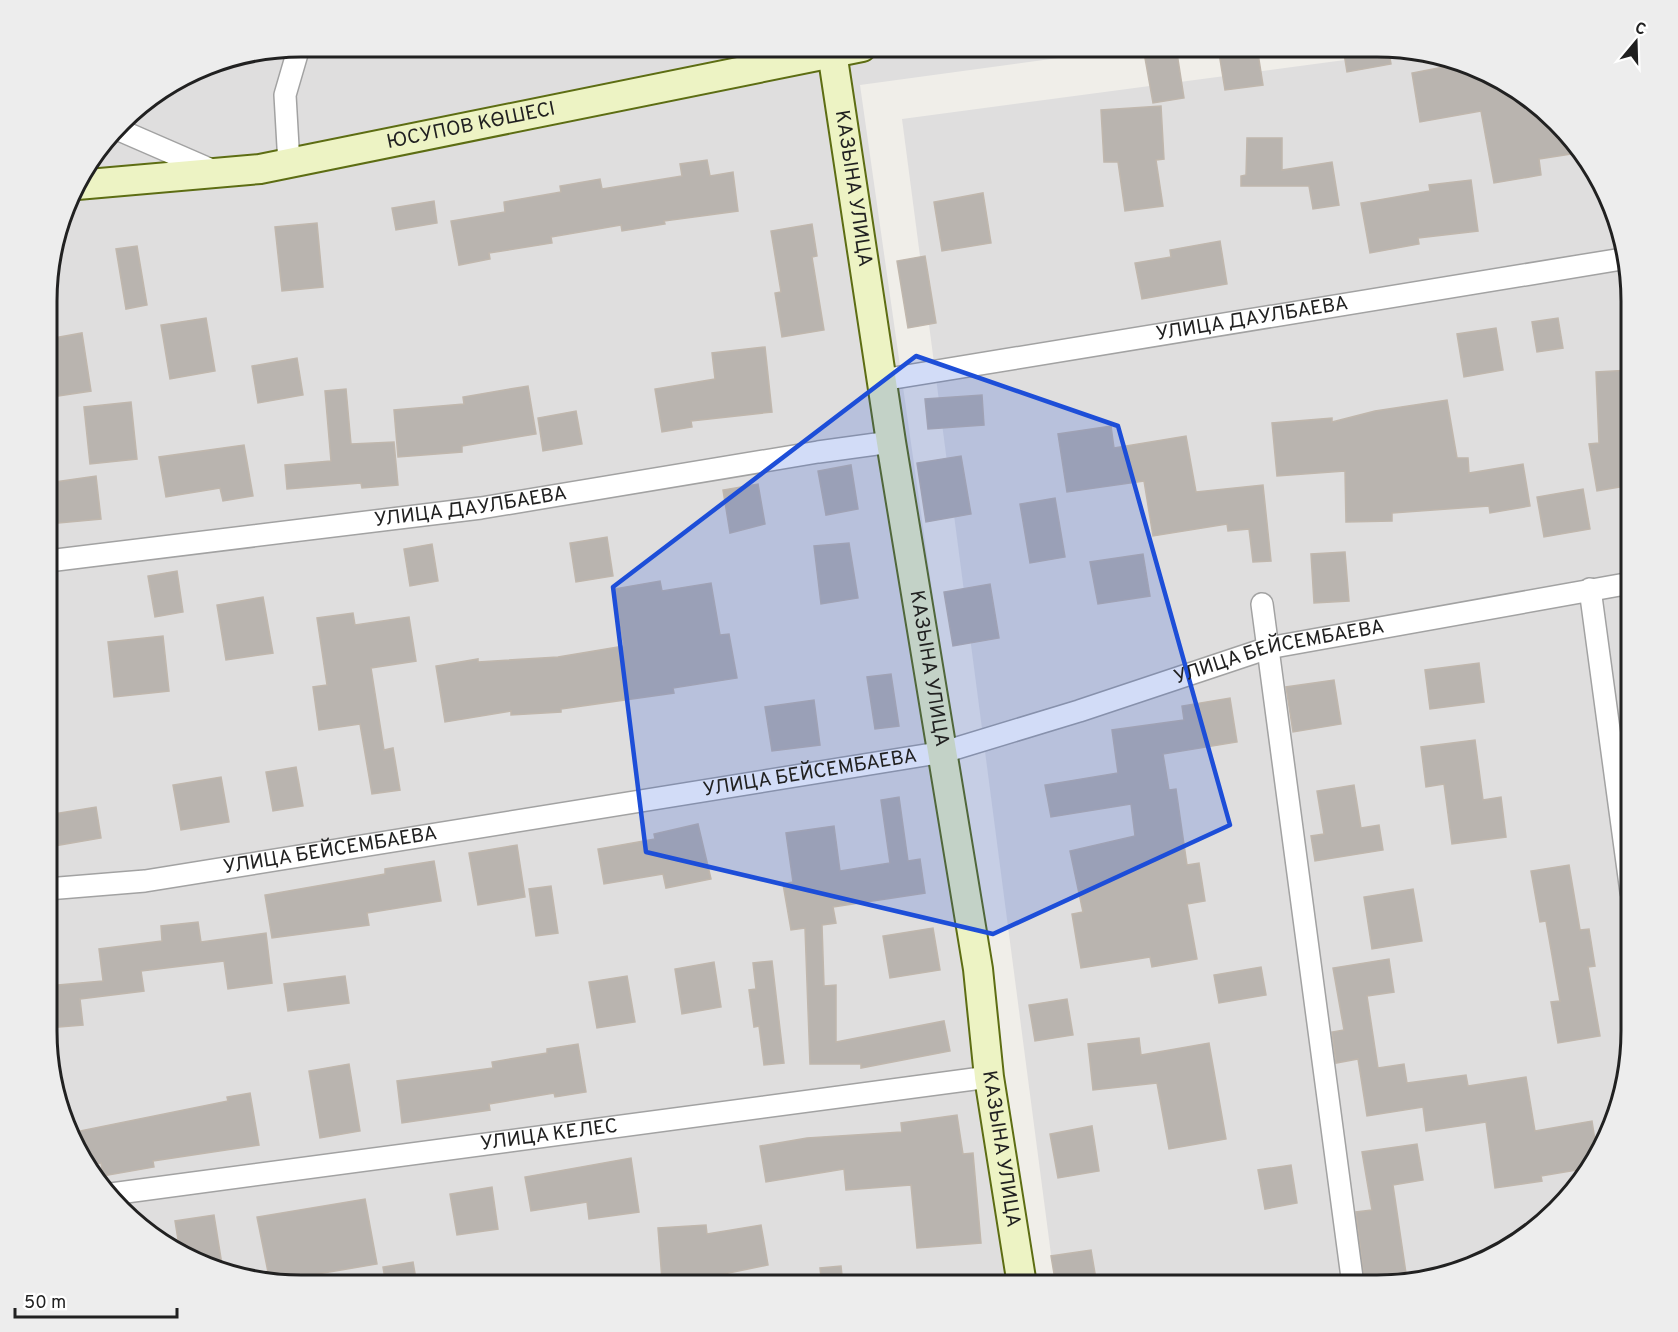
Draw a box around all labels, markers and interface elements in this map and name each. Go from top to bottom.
north arrow [1606,12,1666,72]
text: С [1632,19,1648,41]
street label: ЮСУПОВ КӨШЕСІ [384,96,558,156]
street label: КАЗЫНА УЛИЦА [828,108,877,269]
street label: УЛИЦА ДАУЛБАЕВА [1154,291,1350,348]
street label: УЛИЦА ДАУЛБАЕВА [373,481,569,534]
street label: КАЗЫНА УЛИЦА [903,588,954,749]
street label: УЛИЦА БЕЙСЕМБАЕВА [1171,614,1387,691]
street label: УЛИЦА БЕЙСЕМБАЕВА [701,744,919,804]
street label: УЛИЦА БЕЙСЕМБАЕВА [221,821,439,881]
street label: КАЗЫНА УЛИЦА [975,1069,1026,1229]
street label: УЛИЦА КЕЛЕС [479,1114,619,1158]
scale bar [15,1281,177,1319]
text: 50 m [24,1292,66,1315]

